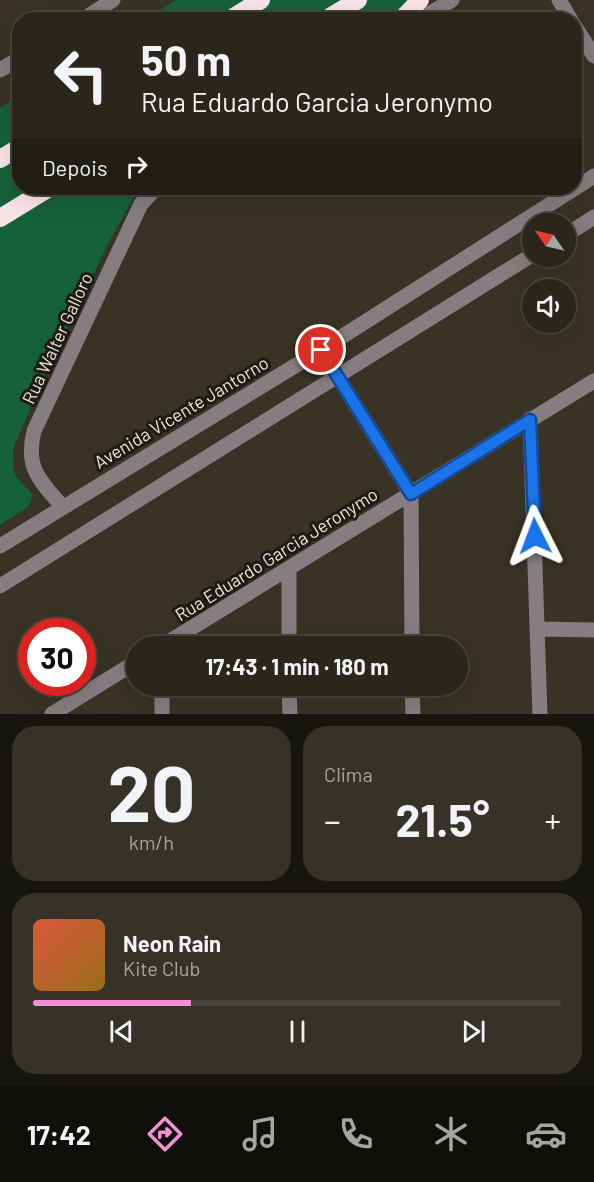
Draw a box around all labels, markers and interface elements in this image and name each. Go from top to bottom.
text: 50 m [141,34,231,84]
icon: left [42,36,120,114]
text: Rua Eduardo Garcia Jeronymo [141,85,493,117]
icon: right [120,150,153,183]
text: Depois [42,154,108,180]
north arrow [522,213,576,267]
map controls [522,213,576,333]
street label: Rua Walter Galloro [17,269,97,407]
button: sound [522,279,576,333]
pin [295,324,346,375]
icon: arrive [304,333,337,366]
street label: Avenida Vicente Jantorno [90,351,272,473]
street label: Rua Eduardo Garcia Jeronymo [171,482,381,626]
position arrow [503,504,567,568]
speed limit sign: 30 [18,618,96,696]
text: 17:43 · 1 min · 180 m [205,653,389,679]
text: 20 [107,744,196,838]
text: Clima [324,762,373,786]
text: 21.5° [395,792,490,846]
text: − [324,800,341,840]
text: + [545,800,561,840]
text: km/h [129,830,174,854]
text: Neon Rain [123,930,221,956]
text: Kite Club [123,956,200,980]
icon: previous [105,1015,138,1048]
icon: pause [281,1015,314,1048]
icon: next [457,1015,490,1048]
icon: directions [144,1113,186,1155]
icon: music [239,1113,281,1155]
icon: phone [335,1113,377,1155]
icon: climate [430,1113,472,1155]
icon: car [525,1113,567,1155]
text: 17:42 [27,1118,91,1150]

